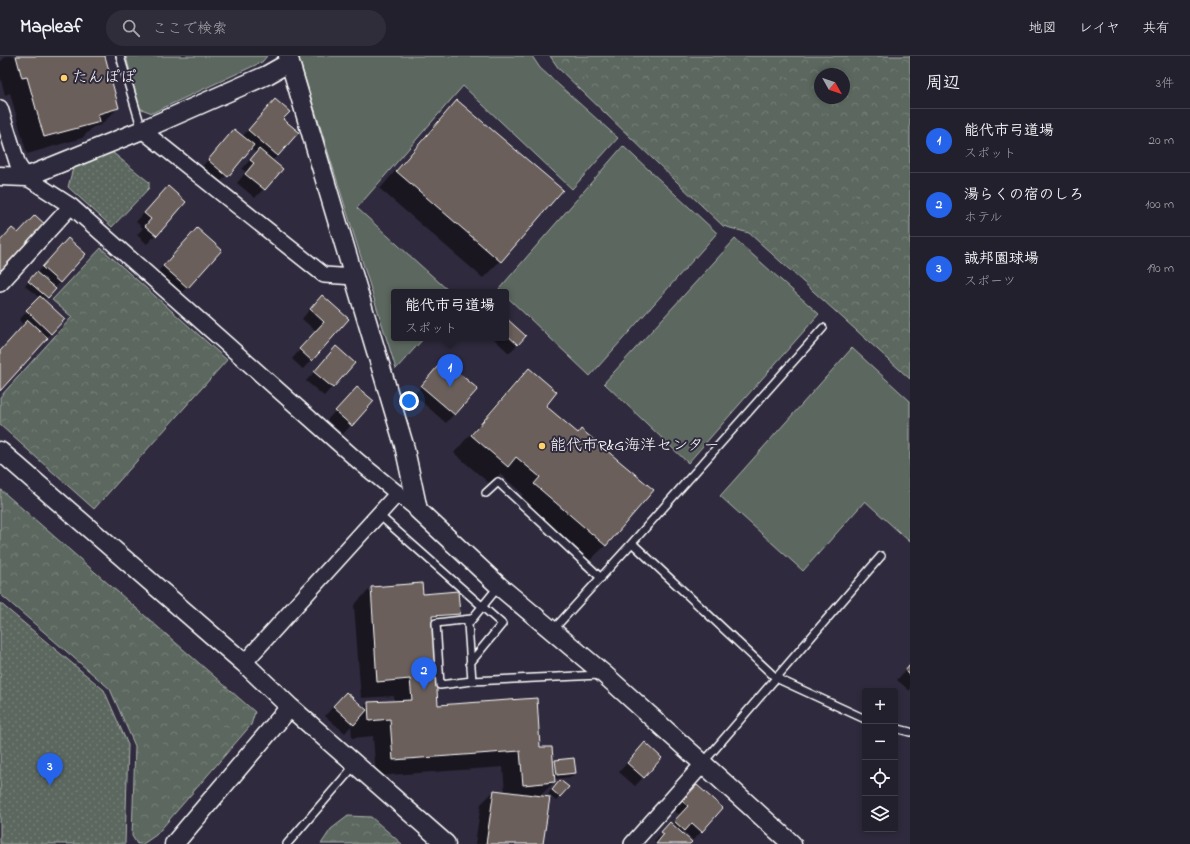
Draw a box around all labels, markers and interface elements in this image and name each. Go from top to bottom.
search box [106,10,386,46]
text: Mapleaf [20,14,82,41]
icon: search [120,17,142,39]
text: ここで検索 [152,18,227,40]
text: 地図 [1029,18,1057,39]
text: レイヤ [1079,18,1120,39]
text: 共有 [1142,18,1170,39]
place label: たんぽぽ [72,66,136,90]
north arrow [814,68,850,104]
text: 周辺 [926,71,960,96]
marker: たんぽぽ [59,73,69,83]
text: 3件 [1156,74,1174,93]
text: 能代市弓道場 [964,120,1054,142]
text: 1 [937,131,941,150]
text: 20 m [1149,131,1174,150]
text: スポット [964,144,1016,163]
text: 湯らくの宿のしろ [964,184,1084,206]
text: 2 [936,195,942,214]
text: 100 m [1145,195,1174,214]
text: ホテル [964,208,1002,227]
text: 誠邦園球場 [964,248,1039,270]
text: 3 [936,259,942,278]
text: 190 m [1147,259,1174,278]
text: スポーツ [964,272,1016,291]
popup [391,289,509,341]
text: 能代市弓道場 [405,295,495,317]
text: スポット [405,319,457,338]
pin: 1 [437,354,463,387]
your location [399,391,419,411]
place label: 能代市R&G海洋センター [550,434,720,458]
marker: 能代市R&G海洋センター [537,441,547,451]
pin: 2 [411,657,437,690]
map controls [862,688,898,832]
button: + [862,688,898,724]
button: − [862,724,898,760]
pin: 3 [37,753,63,786]
button: locate [862,760,898,796]
button: layers [862,796,898,832]

